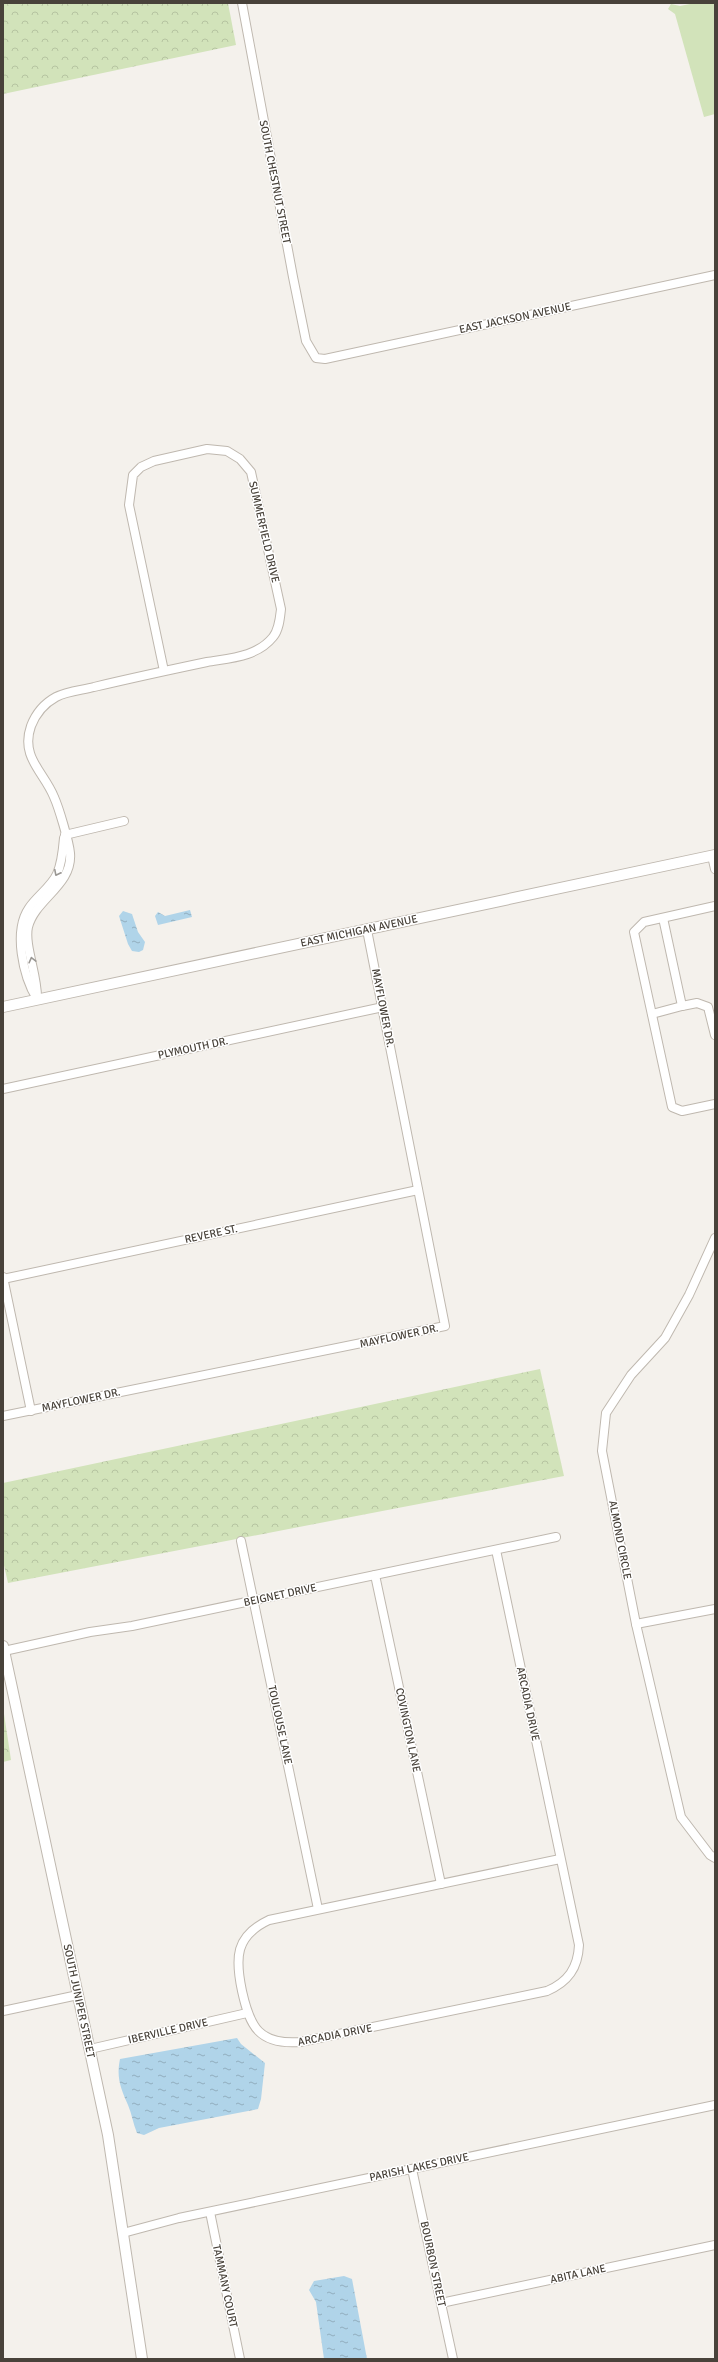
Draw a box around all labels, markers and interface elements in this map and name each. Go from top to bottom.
street label: SOUTH CHESTNUT STREET [257,119,293,246]
street label: EAST JACKSON AVENUE [458,300,572,336]
street label: SUMMERFIELD DRIVE [246,480,282,584]
one-way arrow [54,869,61,876]
street label: EAST MICHIGAN AVENUE [299,912,419,950]
one-way arrow [29,957,37,964]
street label: MAYFLOWER DR. [369,967,397,1049]
street label: PLYMOUTH DR. [157,1034,229,1062]
street label: REVERE ST. [183,1222,239,1246]
street label: MAYFLOWER DR. [358,1321,440,1351]
street label: MAYFLOWER DR. [40,1385,122,1415]
street label: ALMOND CIRCLE [606,1499,634,1581]
street label: BEIGNET DRIVE [242,1581,318,1609]
street label: ARCADIA DRIVE [514,1666,542,1742]
street label: TOULOUSE LANE [265,1684,295,1766]
street label: COVINGTON LANE [393,1687,423,1773]
street label: SOUTH JUNIPER STREET [61,1943,98,2060]
street label: IBERVILLE DRIVE [127,2015,209,2047]
street label: ARCADIA DRIVE [297,2021,373,2049]
street label: PARISH LAKES DRIVE [368,2150,470,2184]
street label: BOURBON STREET [418,2220,449,2309]
street label: TAMMANY COURT [210,2243,240,2329]
street label: ABITA LANE [549,2262,607,2286]

